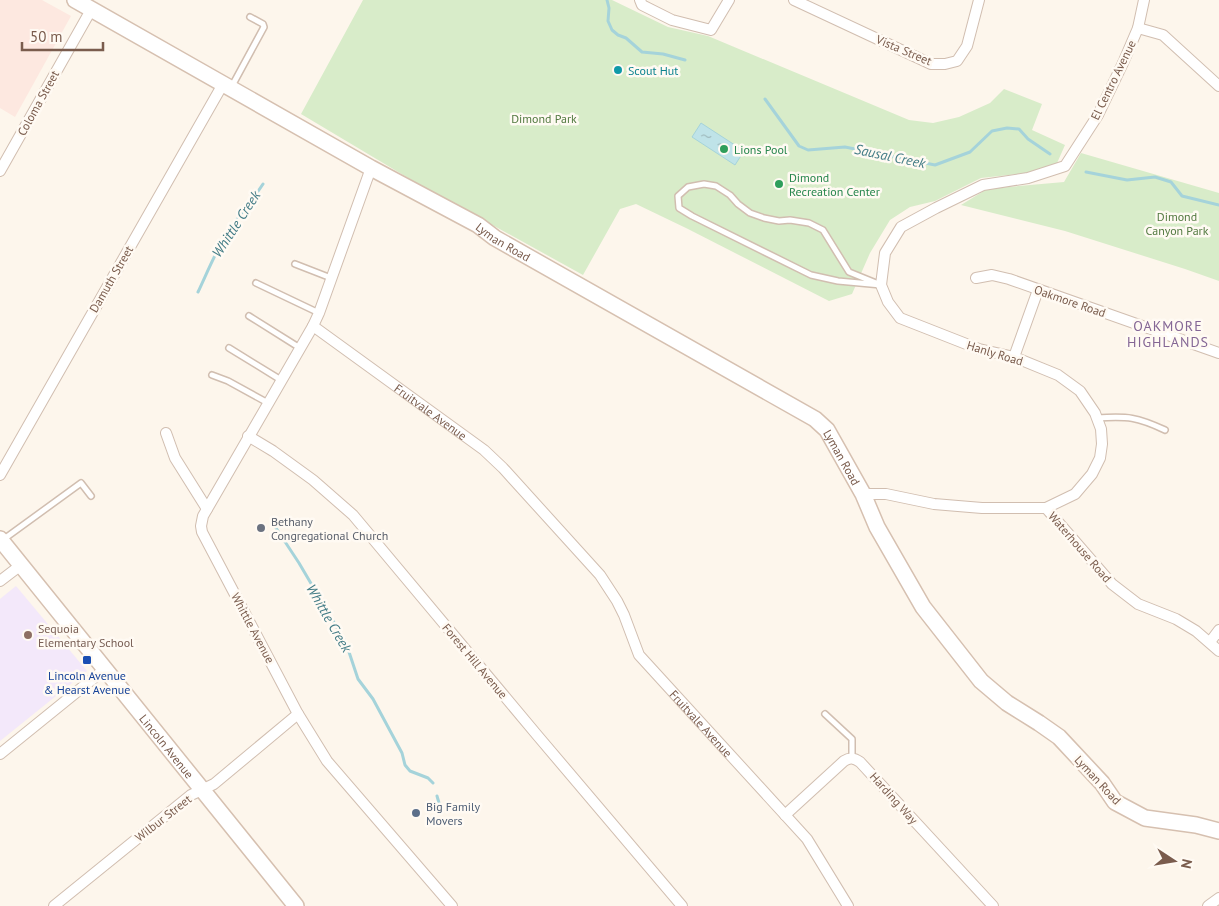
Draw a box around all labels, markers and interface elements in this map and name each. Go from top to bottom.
scale bar [22,20,104,52]
text: 50 m [30,27,63,46]
street label: Vista Street [873,31,934,68]
street label: El Centro Avenue [1087,38,1139,122]
place label: Scout Hut [628,63,678,78]
marker: Scout Hut [612,64,624,76]
street label: Coloma Street [14,68,62,138]
park label: Dimond Park [511,111,577,126]
water label: Sausal Creek [853,140,928,172]
place label: Lions Pool [734,142,788,157]
marker: Lions Pool [718,143,730,155]
place label: Dimond Recreation Center [789,170,880,199]
marker: Dimond Recreation Center [773,178,785,190]
water label: Whittle Creek [208,187,265,261]
park label: Dimond Canyon Park [1146,209,1209,238]
street label: Lyman Road [473,219,533,264]
street label: Damuth Street [86,243,136,315]
street label: Oakmore Road [1032,282,1108,320]
district label: OAKMORE HIGHLANDS [1127,317,1209,351]
street label: Hanly Road [965,337,1025,369]
street label: Fruitvale Avenue [392,380,470,443]
street label: Lyman Road [821,427,864,488]
street label: Waterhouse Road [1045,509,1115,585]
place label: Bethany Congregational Church [271,514,388,543]
marker: Bethany Congregational Church [255,522,267,534]
water label: Whittle Creek [302,581,356,656]
street label: Whittle Avenue [228,590,278,666]
street label: Forest Hill Avenue [439,620,511,702]
place label: Sequoia Elementary School [38,621,134,650]
marker: Sequoia Elementary School [22,629,34,641]
marker: Lincoln Avenue & Hearst Avenue [81,654,93,666]
place label: Lincoln Avenue & Hearst Avenue [44,668,130,697]
street label: Fruitvale Avenue [667,686,736,760]
street label: Lincoln Avenue [137,711,197,781]
street label: Lyman Road [1072,752,1124,808]
street label: Harding Way [867,769,922,827]
street label: Wilbur Street [132,791,194,845]
place label: Big Family Movers [426,799,480,828]
marker: Big Family Movers [410,807,422,819]
north arrow [1149,836,1199,886]
text: N [1177,857,1196,870]

